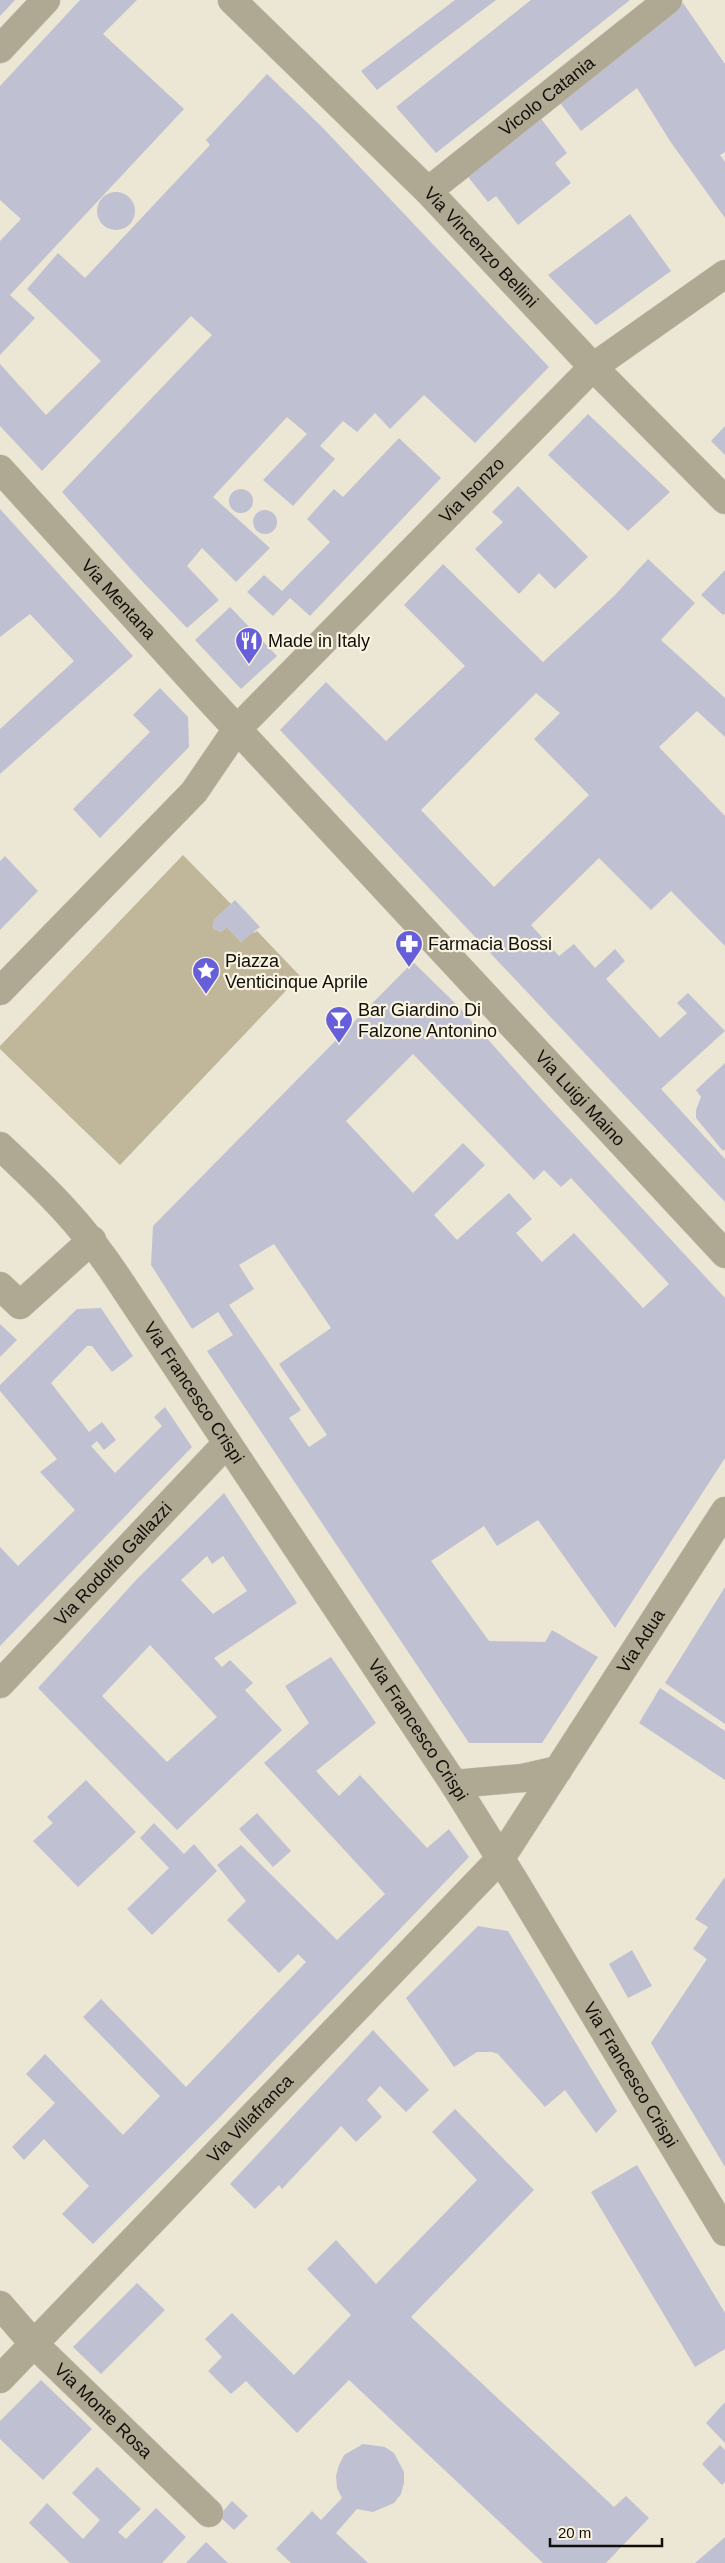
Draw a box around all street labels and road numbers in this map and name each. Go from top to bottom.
street label: Vicolo Catania [495,52,599,140]
street label: Via Vincenzo Bellini [420,183,542,312]
street label: Via Isonzo [435,453,508,527]
street label: Via Mentana [77,555,160,644]
street label: Via Luigi Maino [531,1046,629,1150]
street label: Via Francesco Crispi [140,1318,248,1467]
street label: Via Rodolfo Gallazzi [50,1498,176,1630]
street label: Via Adua [613,1605,669,1677]
street label: Via Francesco Crispi [364,1655,472,1805]
street label: Via Francesco Crispi [579,1998,682,2151]
street label: Via Villafranca [203,2070,298,2167]
street label: Via Monte Rosa [50,2359,157,2463]

